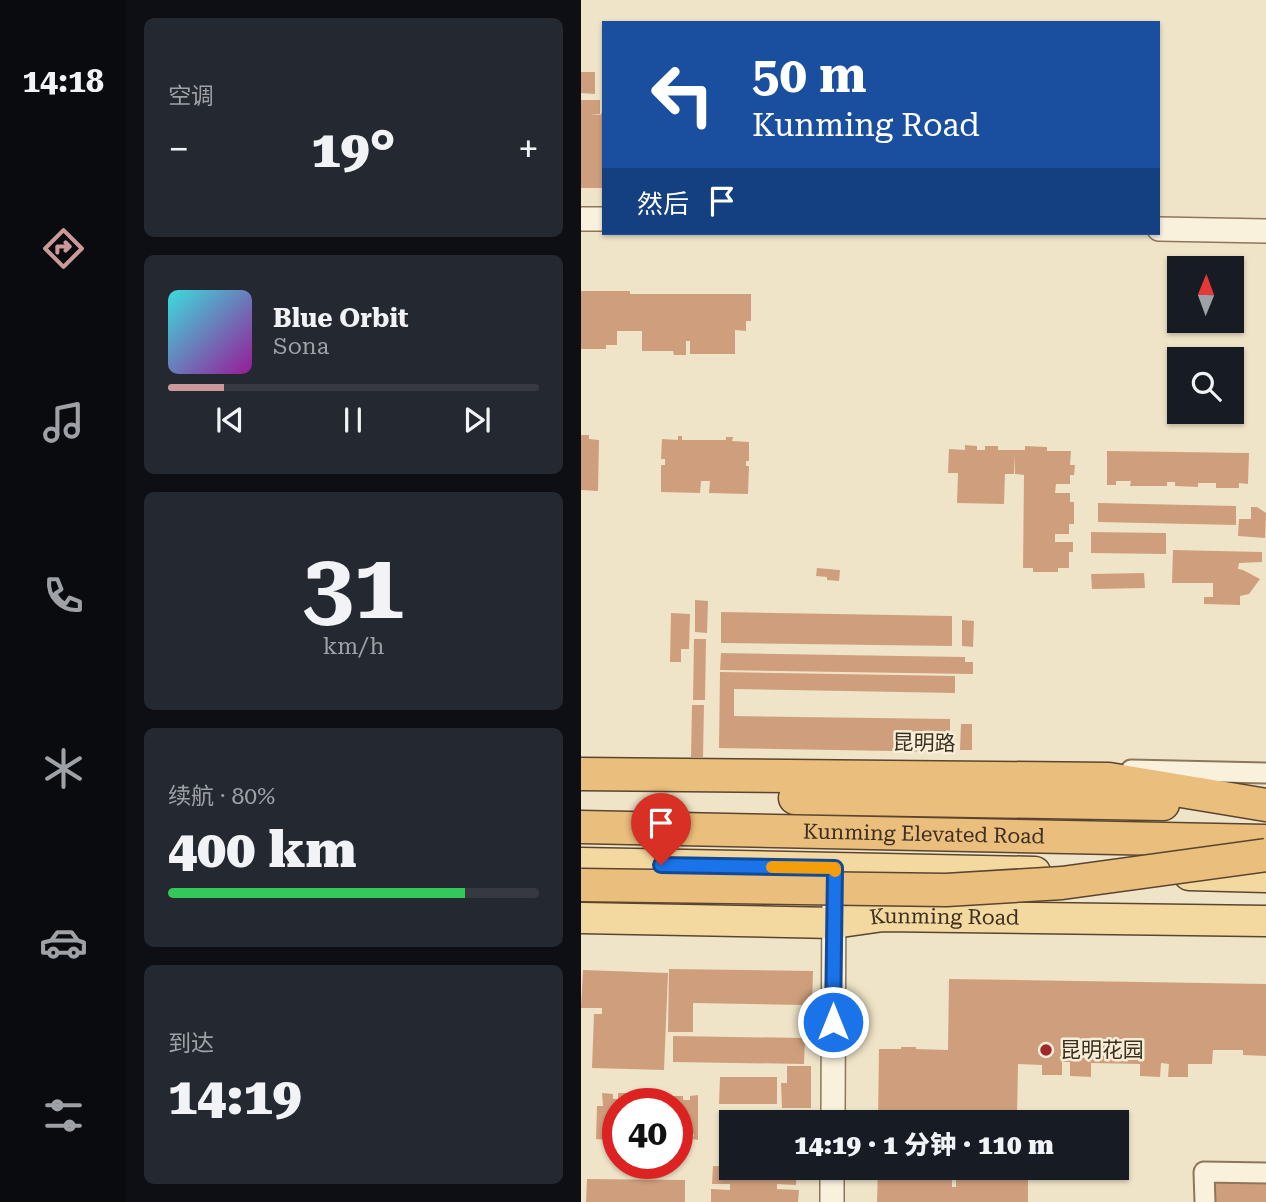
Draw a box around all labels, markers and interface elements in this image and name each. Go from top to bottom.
text: 50 m [752,47,867,104]
icon: left [637,49,728,140]
text: 14:18 [22,62,104,100]
text: 空调 [168,83,214,110]
text: Kunming Road [752,106,980,144]
text: 19° [311,119,396,180]
text: − [168,127,189,171]
text: + [518,127,539,171]
icon: arrive [703,182,741,220]
text: 然后 [637,189,689,219]
icon: directions [39,224,88,273]
north arrow [1167,256,1244,332]
map controls [1167,256,1244,424]
text: Blue Orbit [273,303,409,333]
text: Sona [273,333,329,360]
button: search [1167,347,1244,424]
icon: music [39,398,88,447]
icon: previous [211,401,249,439]
icon: pause [334,401,372,439]
icon: next [458,401,496,439]
text: 31 [303,534,404,640]
icon: phone [39,571,88,620]
text: km/h [323,633,384,660]
street label: 昆明路 [892,730,956,756]
icon: climate [39,744,88,793]
text: 续航 · 80% [168,783,275,810]
pin [631,793,691,865]
icon: arrive [642,804,680,842]
text: 400 km [168,819,356,880]
street label: Kunming Elevated Road [803,820,1046,848]
street label: Kunming Road [868,904,1020,930]
icon: car [39,918,88,967]
position arrow [796,985,870,1059]
text: 到达 [168,1030,214,1057]
place label: 昆明花园 [1060,1038,1144,1062]
marker: 昆明花园 [1038,1042,1054,1058]
text: 14:19 [168,1066,302,1127]
speed limit sign: 40 [602,1088,693,1179]
icon: filters [39,1091,88,1140]
text: 14:19 · 1 分钟 · 110 m [794,1130,1054,1160]

